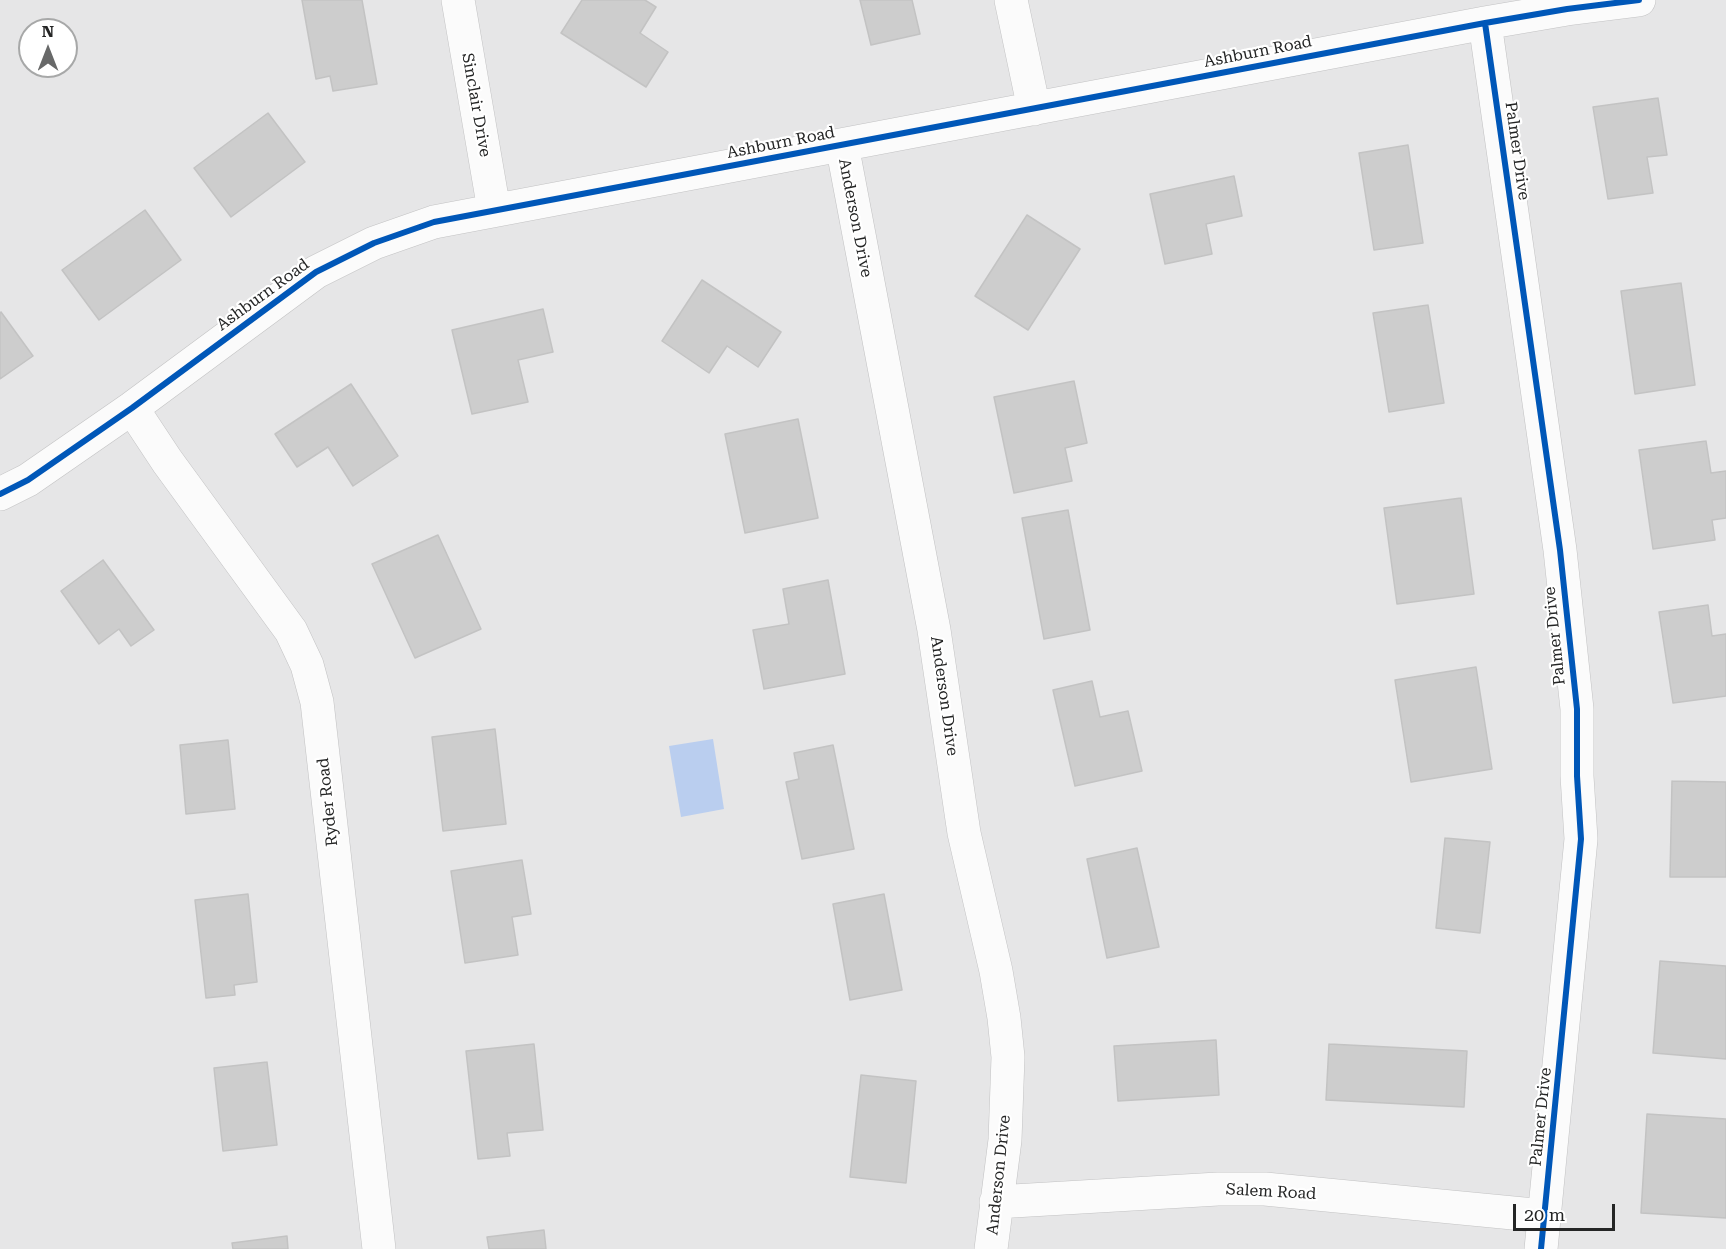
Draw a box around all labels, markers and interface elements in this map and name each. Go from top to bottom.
north arrow [18,18,78,78]
text: N [42,22,54,41]
street label: Ashburn Road [1202,32,1314,72]
street label: Sinclair Drive [457,51,495,159]
street label: Palmer Drive [1501,101,1533,201]
street label: Ashburn Road [725,123,837,163]
street label: Anderson Drive [834,157,876,279]
street label: Ashburn Road [213,255,313,335]
street label: Palmer Drive [1540,586,1570,686]
street label: Anderson Drive [926,635,962,757]
street label: Ryder Road [314,757,342,847]
street label: Palmer Drive [1526,1067,1556,1167]
street label: Anderson Drive [983,1114,1015,1236]
street label: Salem Road [1225,1180,1317,1204]
scale bar [1516,1192,1618,1230]
text: 20 m [1524,1204,1565,1225]

